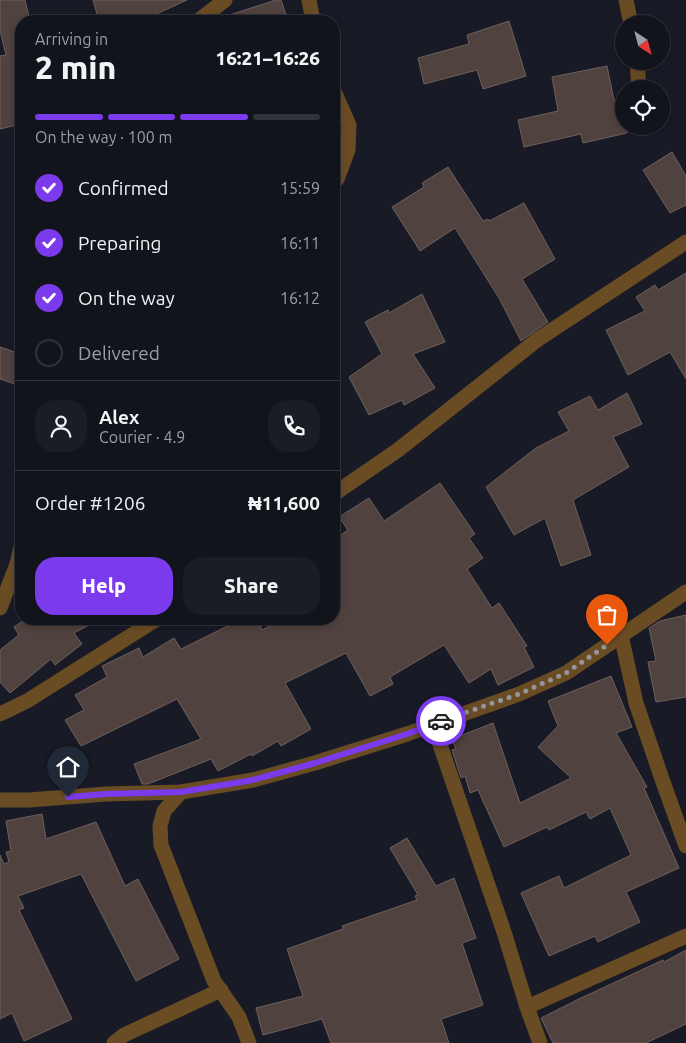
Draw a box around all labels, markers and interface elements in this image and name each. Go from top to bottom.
north arrow [615,15,670,70]
map controls [615,15,670,135]
text: Arriving in [35,30,108,48]
text: 16:21–16:26 [215,47,320,69]
text: 2 min [35,49,116,85]
button: locate [615,80,670,135]
text: On the way · 100 m [35,128,172,146]
icon: check [35,174,63,202]
text: Confirmed [78,177,169,199]
text: 15:59 [280,179,320,197]
icon: check [35,229,63,257]
text: Preparing [78,232,162,254]
text: 16:11 [280,234,320,252]
icon: check [35,284,63,312]
text: On the way [78,287,175,309]
text: 16:12 [280,289,320,307]
text: Delivered [78,342,160,364]
button: person [35,400,87,452]
button: phone [268,400,320,452]
text: Alex [99,406,139,428]
text: Courier · 4.9 [99,428,185,446]
text: Order #1206 [35,492,145,514]
text: ₦11,600 [248,492,320,514]
button: Help [35,557,173,615]
button: Share [183,557,320,615]
pin [586,594,628,645]
icon: bag [593,601,621,629]
courier [416,696,466,746]
icon: car [427,707,455,735]
pin [47,746,89,797]
icon: home [54,753,82,781]

